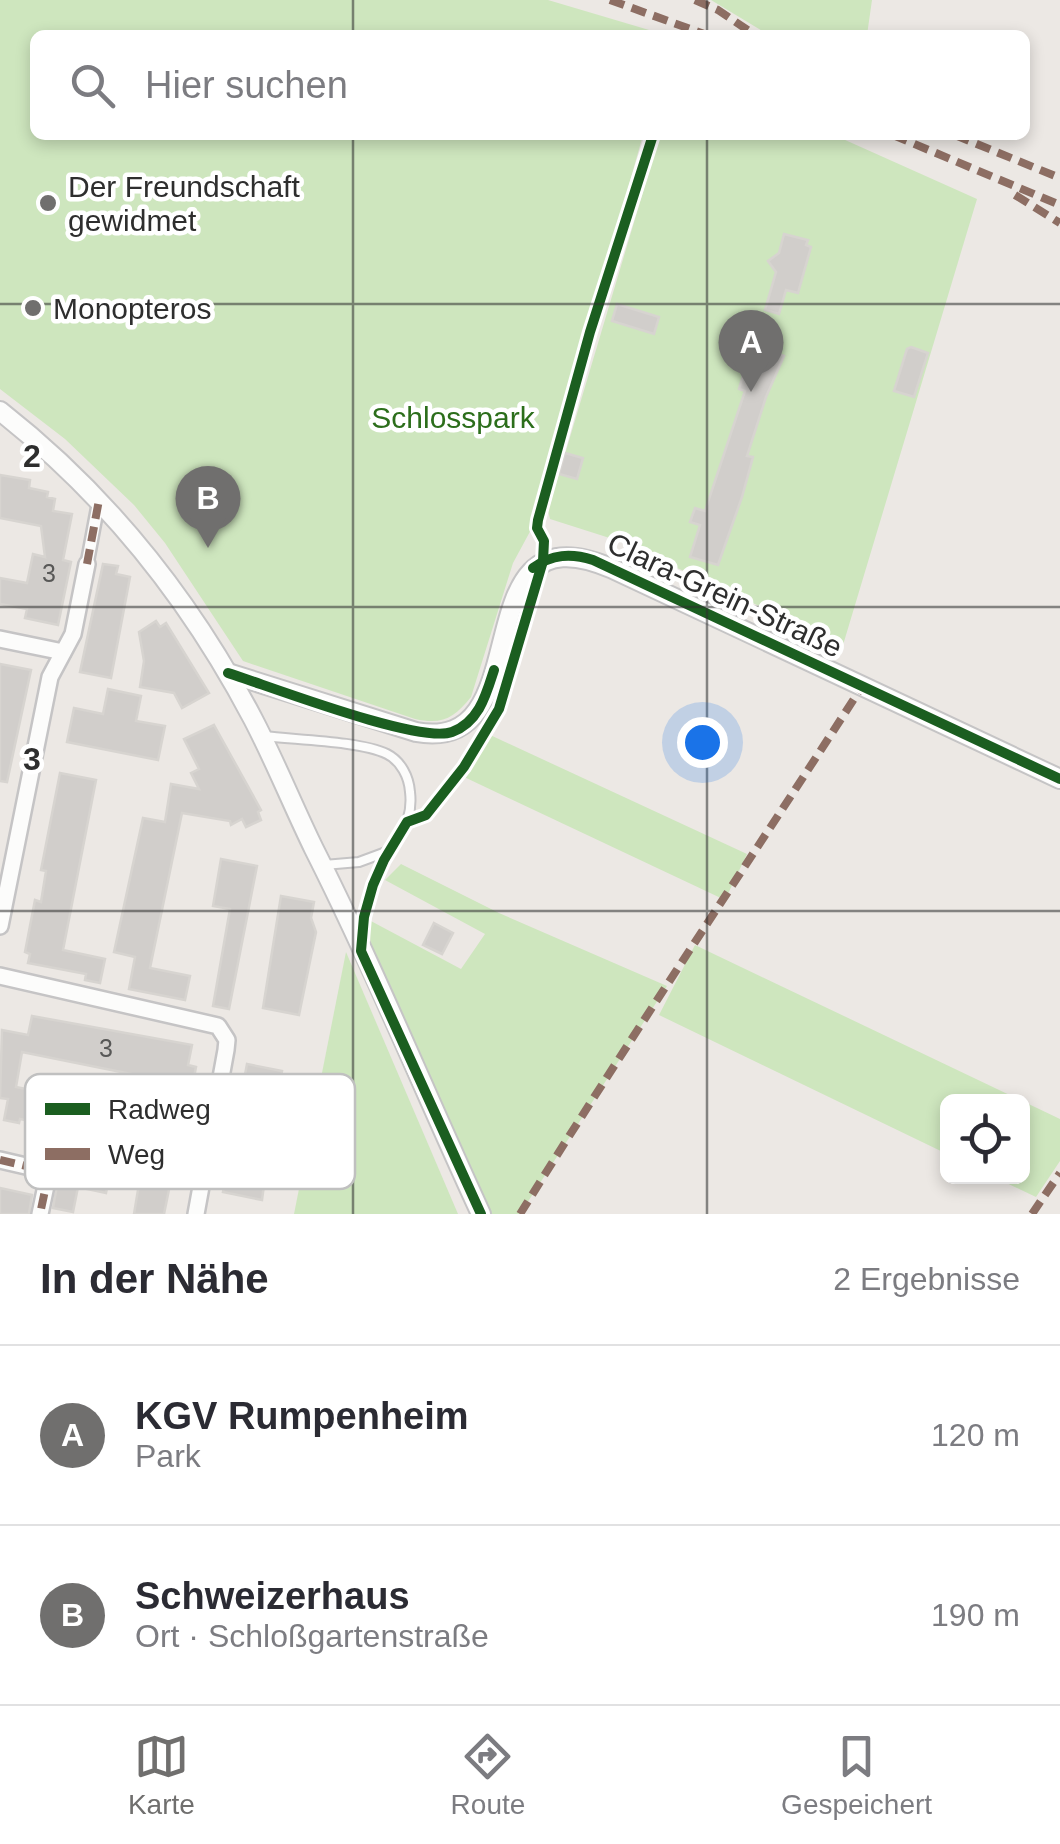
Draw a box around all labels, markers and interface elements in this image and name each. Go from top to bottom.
search box [30,30,1030,140]
icon: search [65,58,120,113]
text: Hier suchen [145,64,348,106]
place label: Der Freundschaft gewidmet [68,170,300,237]
marker: Der Freundschaft gewidmet [37,192,59,214]
place label: Monopteros [53,292,211,325]
marker: Monopteros [22,297,44,319]
pin: A [718,310,784,392]
park label: Schlosspark [371,401,536,434]
text: 2 [23,438,41,474]
pin: B [176,466,240,548]
street label: Clara-Grein-Straße [602,526,848,664]
house number: 3 [42,559,56,587]
your location [677,717,728,768]
text: 3 [23,741,41,777]
house number: 3 [99,1034,113,1062]
legend [25,1074,355,1189]
text: Radweg [108,1094,211,1125]
map controls [940,1094,1030,1184]
button: locate [940,1094,1030,1184]
text: Weg [108,1139,165,1170]
text: In der Nähe [40,1255,269,1302]
text: 2 Ergebnisse [833,1261,1020,1297]
text: KGV Rumpenheim [135,1395,469,1437]
text: A [61,1417,84,1453]
text: 120 m [931,1417,1020,1453]
text: Park [135,1438,201,1474]
text: Schweizerhaus [135,1575,410,1617]
text: B [61,1597,84,1633]
text: 190 m [931,1597,1020,1633]
text: Ort · Schloßgartenstraße [135,1618,489,1654]
tab: Karte [128,1729,195,1821]
tab: Route [451,1729,525,1821]
tab: Gespeichert [781,1729,932,1821]

